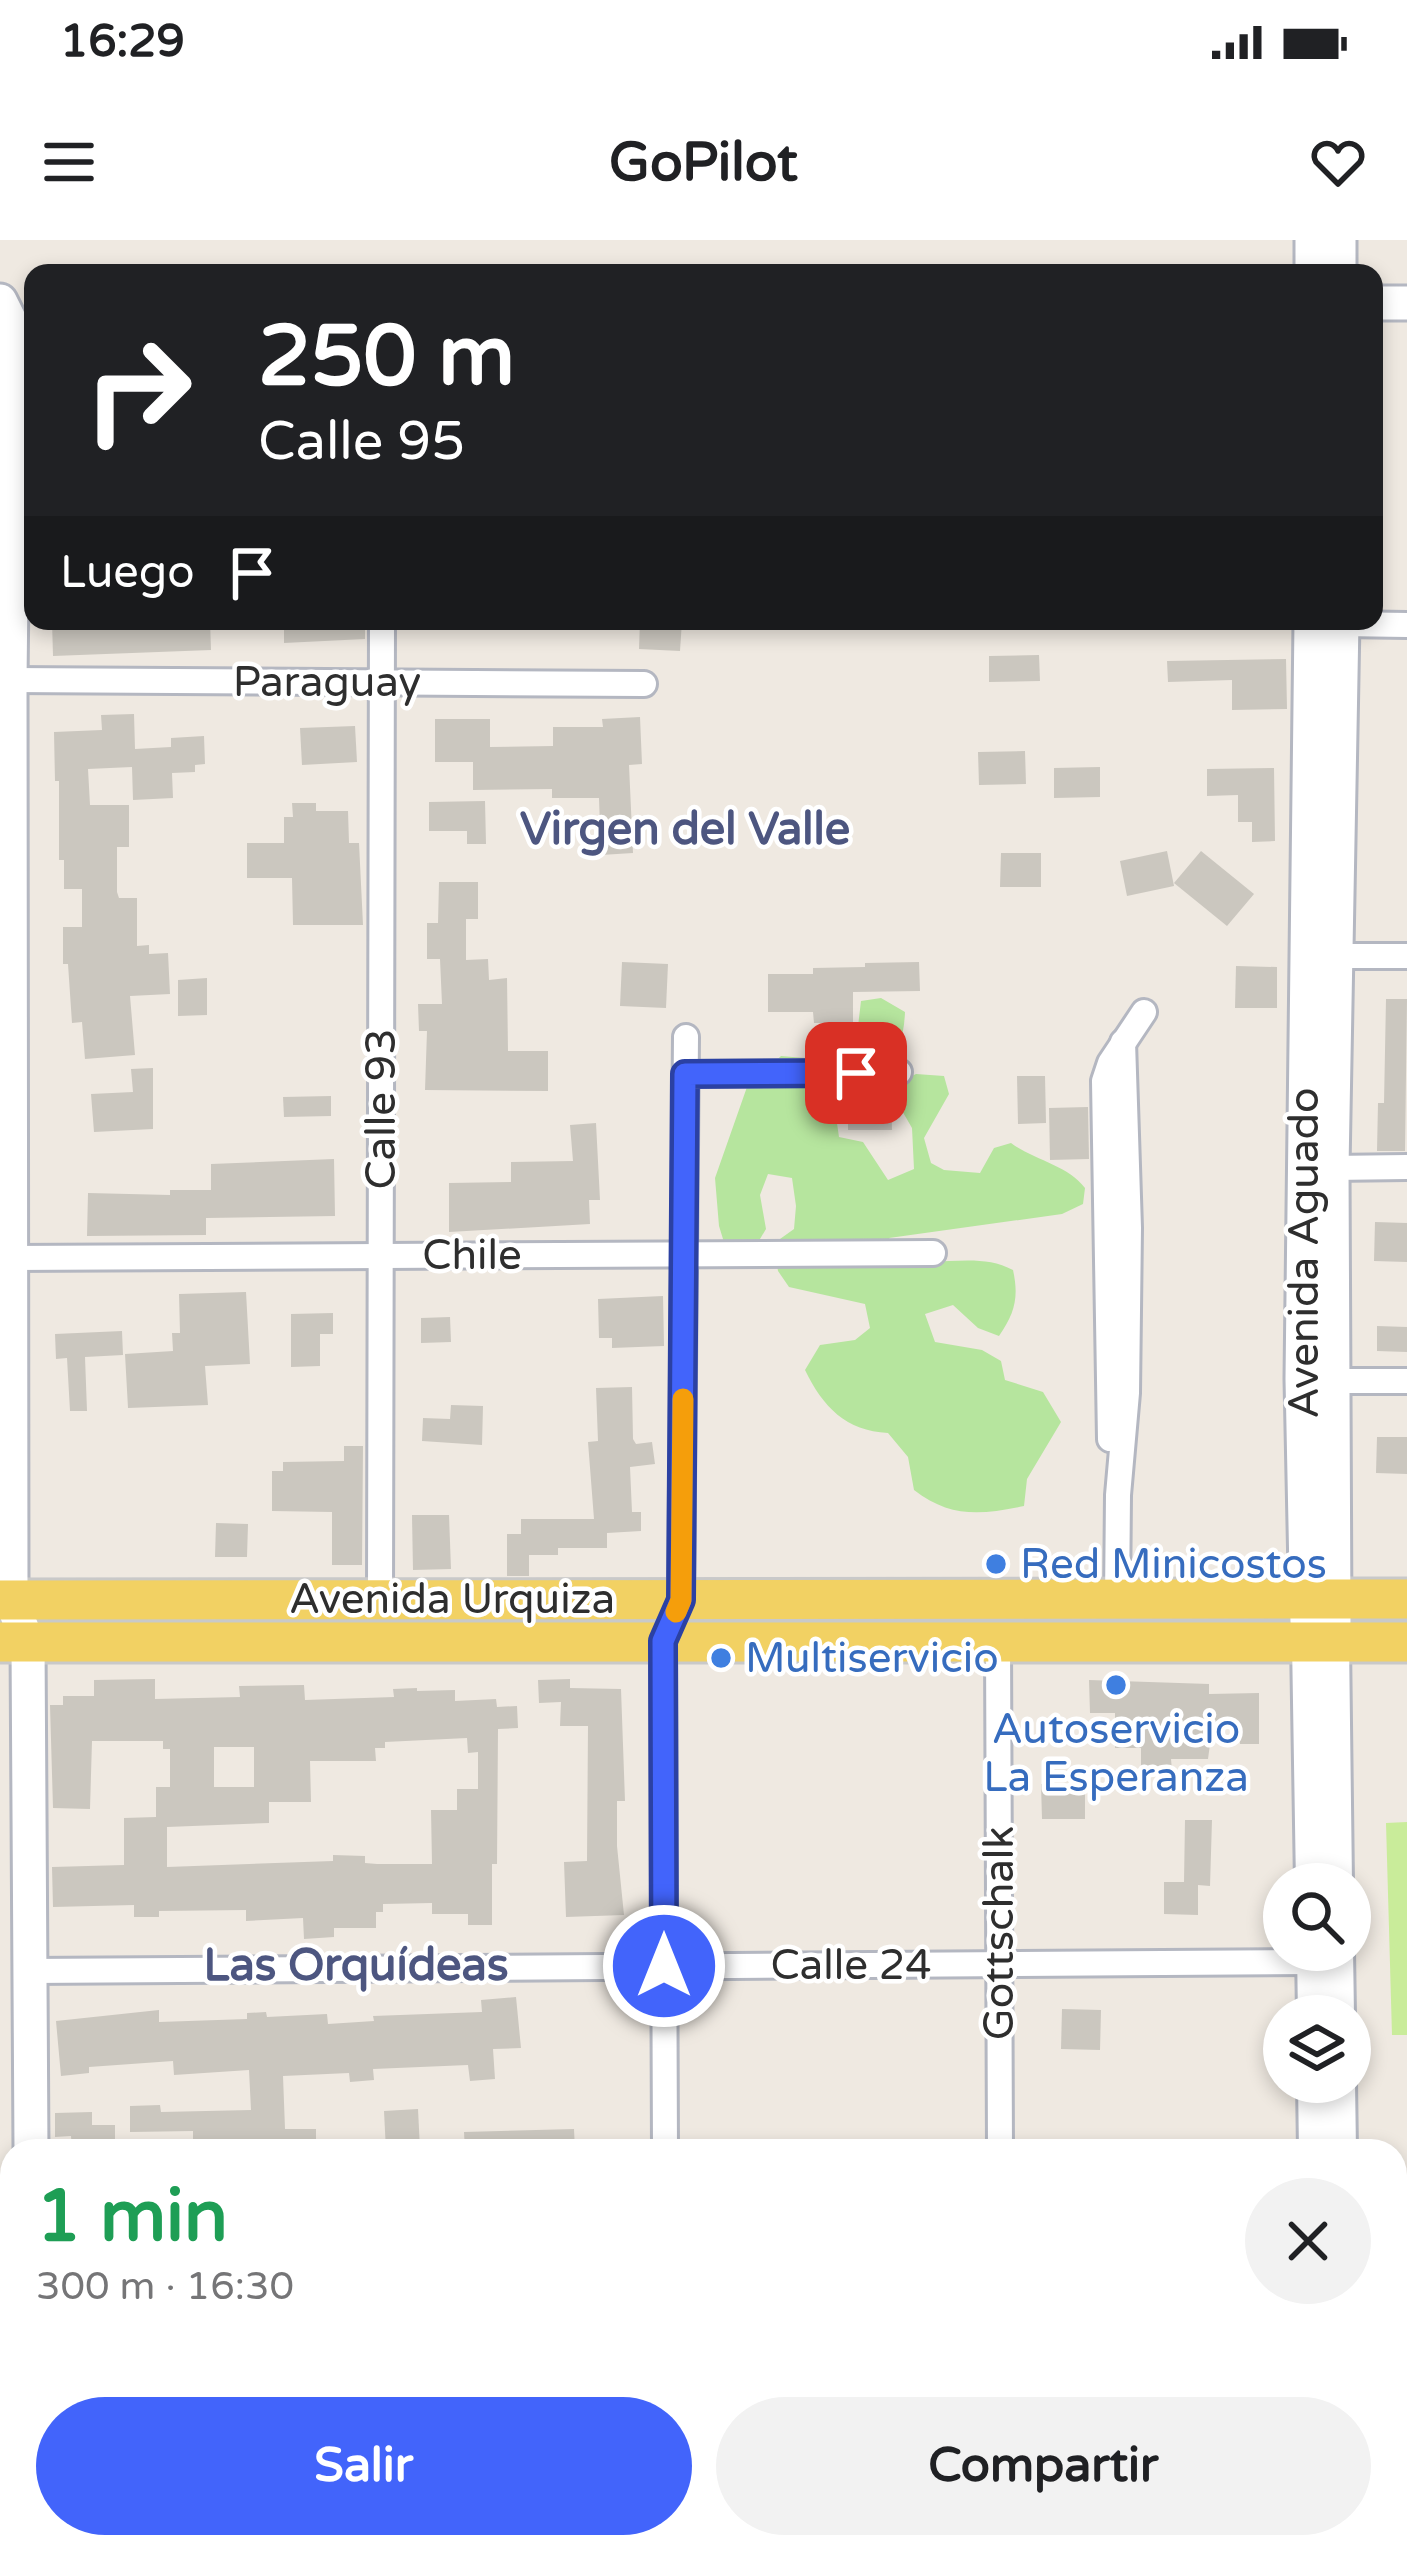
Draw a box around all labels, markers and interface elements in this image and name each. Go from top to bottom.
text: 16:29 [60,15,185,69]
icon: menu [36,129,102,195]
icon: heart [1305,129,1371,195]
text: GoPilot [609,130,798,195]
text: 250 m [258,307,515,408]
icon: right [60,312,216,468]
text: Calle 95 [258,409,465,474]
icon: arrive [219,540,285,606]
text: Luego [60,546,195,600]
street label: Paraguay [233,657,421,708]
district label: Virgen del Valle [520,803,850,857]
pin [805,1022,907,1124]
street label: Calle 93 [356,1028,407,1190]
icon: arrive [823,1040,889,1106]
street label: Avenida Aguado [1279,1087,1330,1419]
street label: Chile [422,1230,522,1281]
place label: Red Minicostos [1020,1539,1327,1590]
marker: Red Minicostos [983,1551,1009,1577]
street label: Avenida Urquiza [289,1574,615,1625]
place label: Multiservicio [745,1633,999,1684]
marker: Multiservicio [708,1645,734,1671]
marker: Autoservicio La Esperanza [1103,1672,1129,1698]
place label: Autoservicio La Esperanza [983,1704,1249,1803]
street label: Gottschalk [974,1826,1025,2040]
map controls [1263,1863,1371,2103]
button: search [1263,1863,1371,1971]
position arrow [601,1903,727,2029]
district label: Las Orquídeas [204,1939,508,1993]
street label: Calle 24 [770,1940,932,1991]
button: layers [1263,1995,1371,2103]
text: 1 min [36,2174,228,2261]
button: close [1245,2178,1371,2304]
text: 300 m · 16:30 [36,2263,294,2310]
button: Salir [36,2397,692,2535]
button: Compartir [716,2397,1371,2535]

